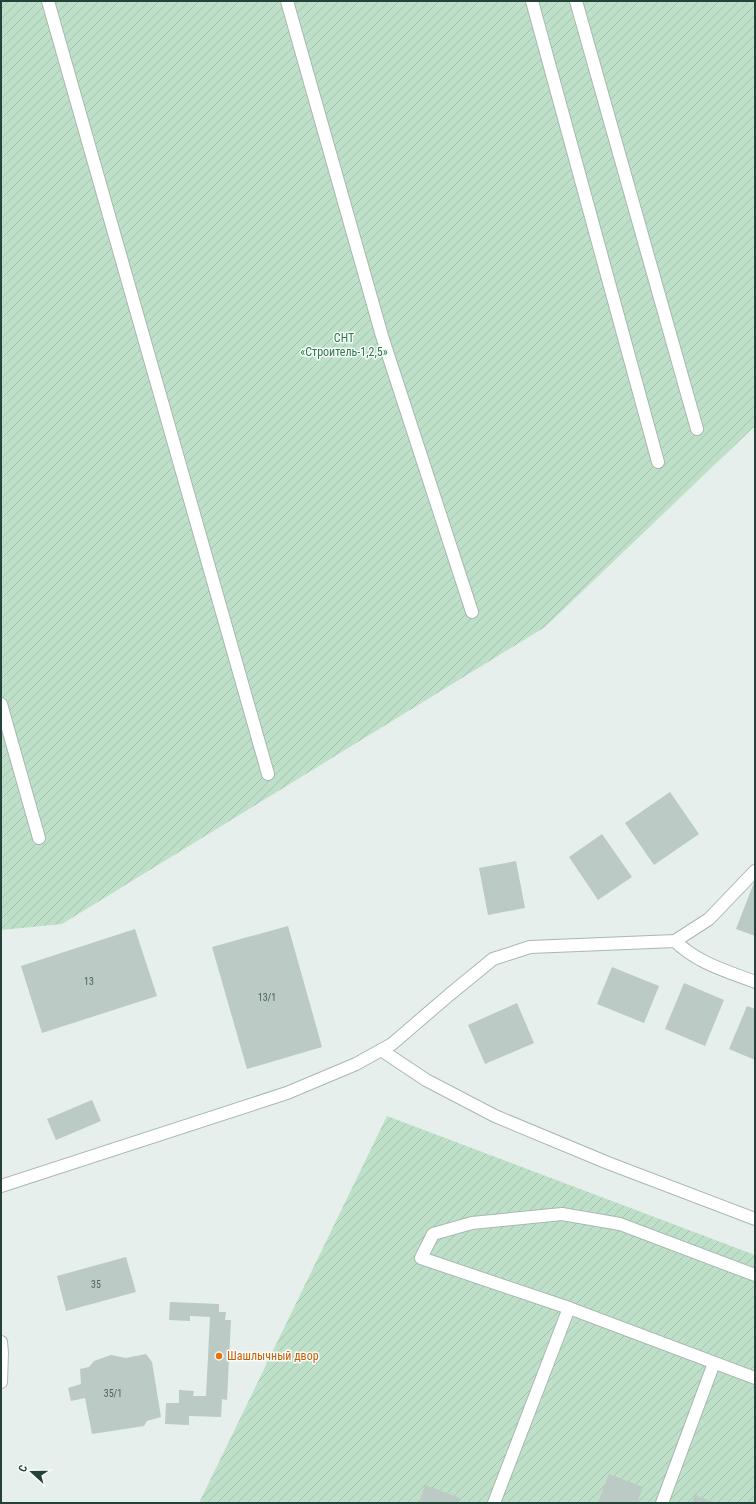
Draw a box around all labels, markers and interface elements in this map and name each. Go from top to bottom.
park label: СНТ «Строитель-1,2,5» [300,331,388,359]
house number: 13 [84,976,94,987]
house number: 13/1 [258,992,276,1003]
house number: 35 [91,1279,101,1290]
place label: Шашлычный двор [227,1349,319,1363]
marker: Шашлычный двор [214,1351,224,1361]
house number: 35/1 [104,1388,122,1399]
north arrow [12,1452,52,1492]
text: С [16,1463,30,1474]

